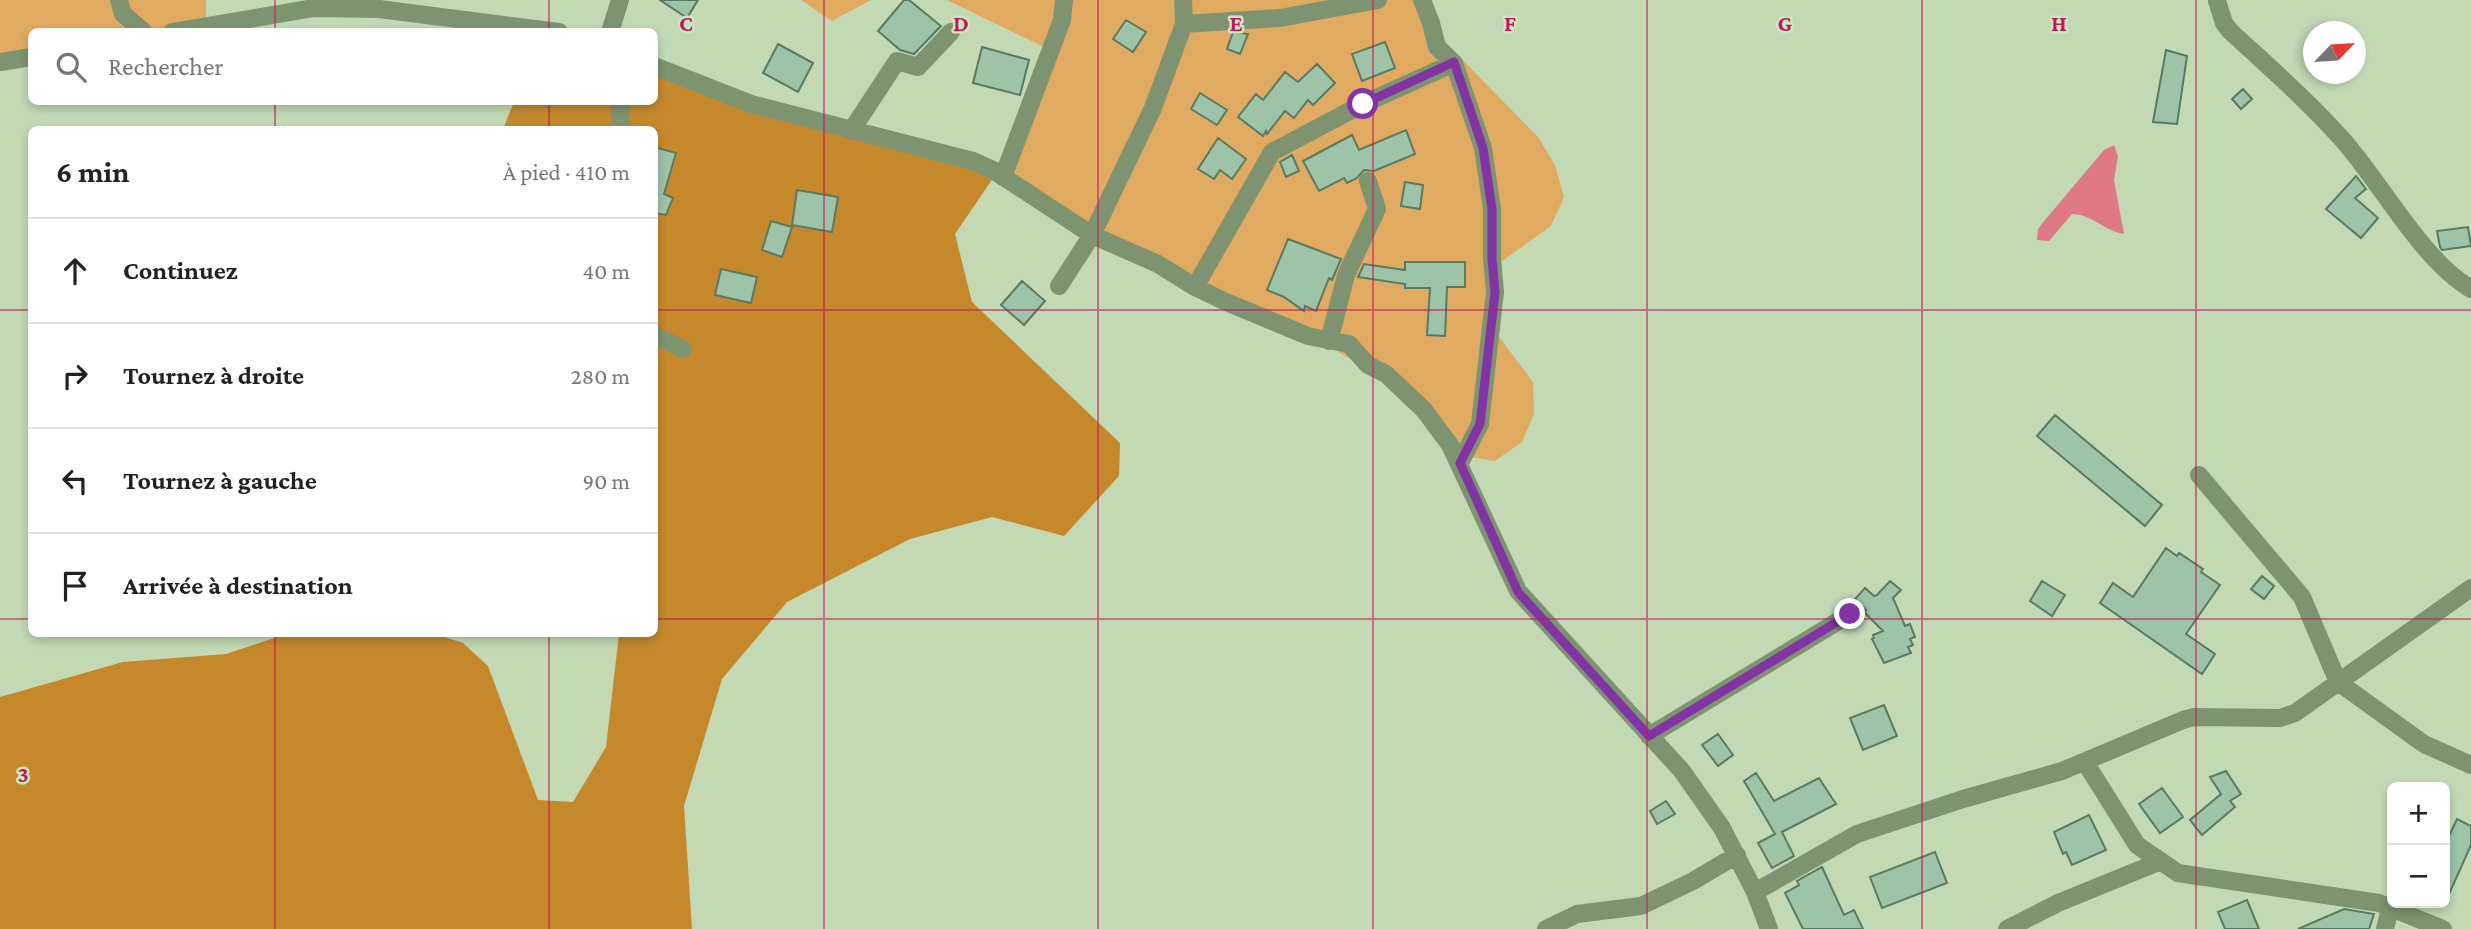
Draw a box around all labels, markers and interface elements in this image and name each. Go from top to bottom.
text: C [679,10,693,36]
text: D [953,10,969,36]
text: E [1229,10,1243,36]
text: F [1504,10,1516,36]
text: G [1778,10,1793,36]
text: H [2051,10,2067,36]
north arrow [2303,21,2366,84]
search box [28,28,658,105]
icon: search [52,48,90,86]
text: Rechercher [108,52,224,81]
route start [1347,88,1378,119]
text: 6 min [56,155,129,188]
text: À pied · 410 m [503,159,630,185]
icon: ahead [56,252,94,290]
text: Continuez [123,256,238,285]
text: 40 m [582,258,630,284]
icon: right [56,357,94,395]
text: Tournez à droite [123,361,304,390]
text: 280 m [571,363,630,389]
icon: left [56,462,94,500]
text: Tournez à gauche [123,466,317,495]
text: 90 m [583,468,630,494]
icon: arrive [56,567,94,605]
text: Arrivée à destination [123,571,353,600]
route end [1834,598,1865,629]
text: 3 [17,761,29,787]
map controls [2387,782,2450,908]
button: + [2387,782,2450,845]
button: − [2387,845,2450,908]

